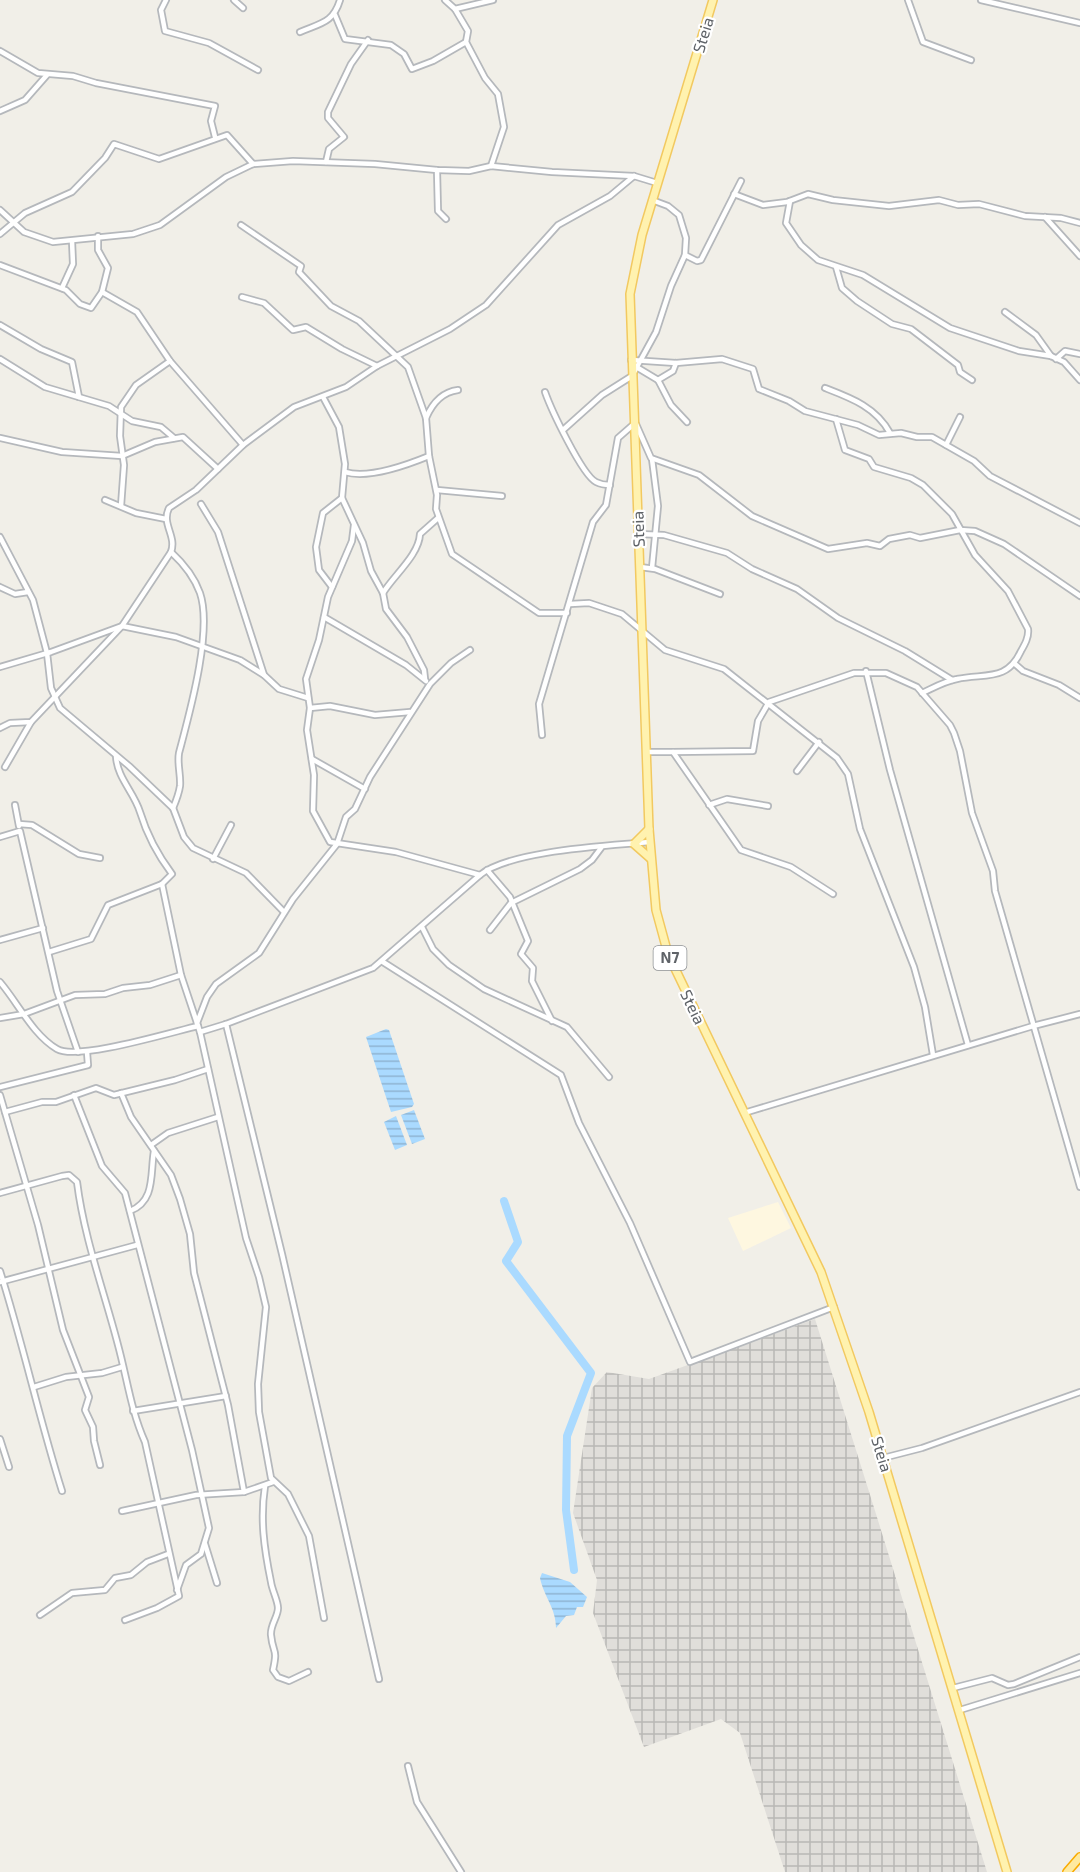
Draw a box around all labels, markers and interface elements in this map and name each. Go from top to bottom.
street label: Steia [688,15,717,55]
street label: Steia [627,511,648,548]
road number: N7 [654,946,686,970]
street label: Steia [677,986,710,1027]
street label: Steia [868,1434,897,1474]

